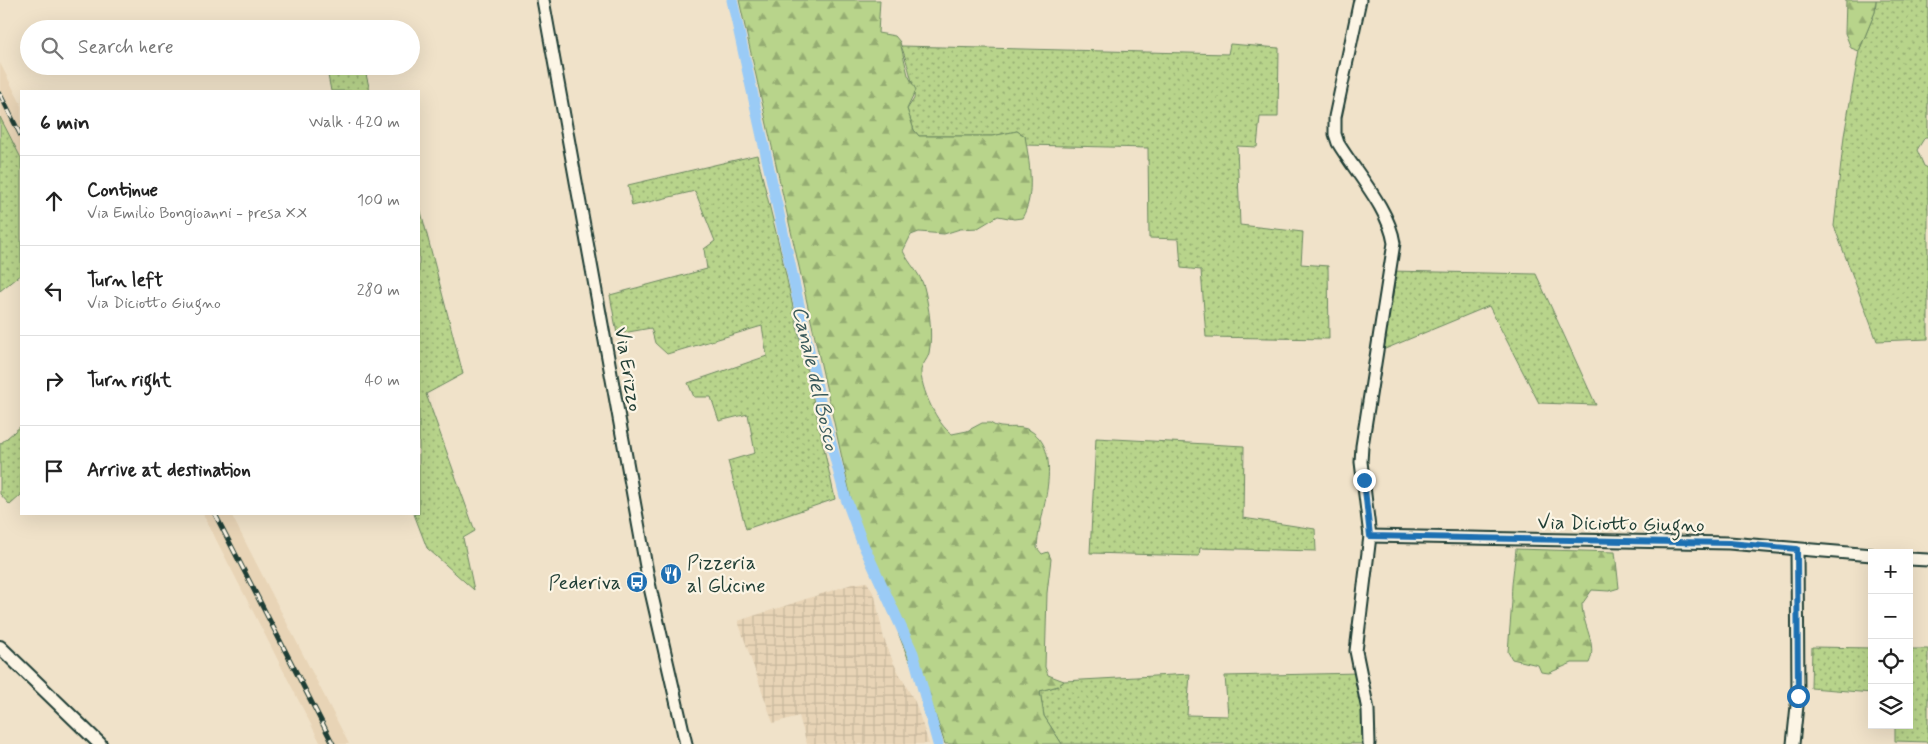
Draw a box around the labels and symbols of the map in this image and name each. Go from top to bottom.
water label: Canale del Bosco [785,303,845,454]
street label: Via Erizzo [607,325,648,414]
route end [1353,469,1376,492]
street label: Via Diciotto Giugno [1537,510,1705,541]
place label: Pizzeria al Glicine [687,550,766,600]
restaurant icon: Pizzeria al Glicine [659,562,683,586]
place label: Pederiva [548,570,621,597]
bus stop icon: Pederiva [625,570,649,594]
route start [1787,685,1810,708]

